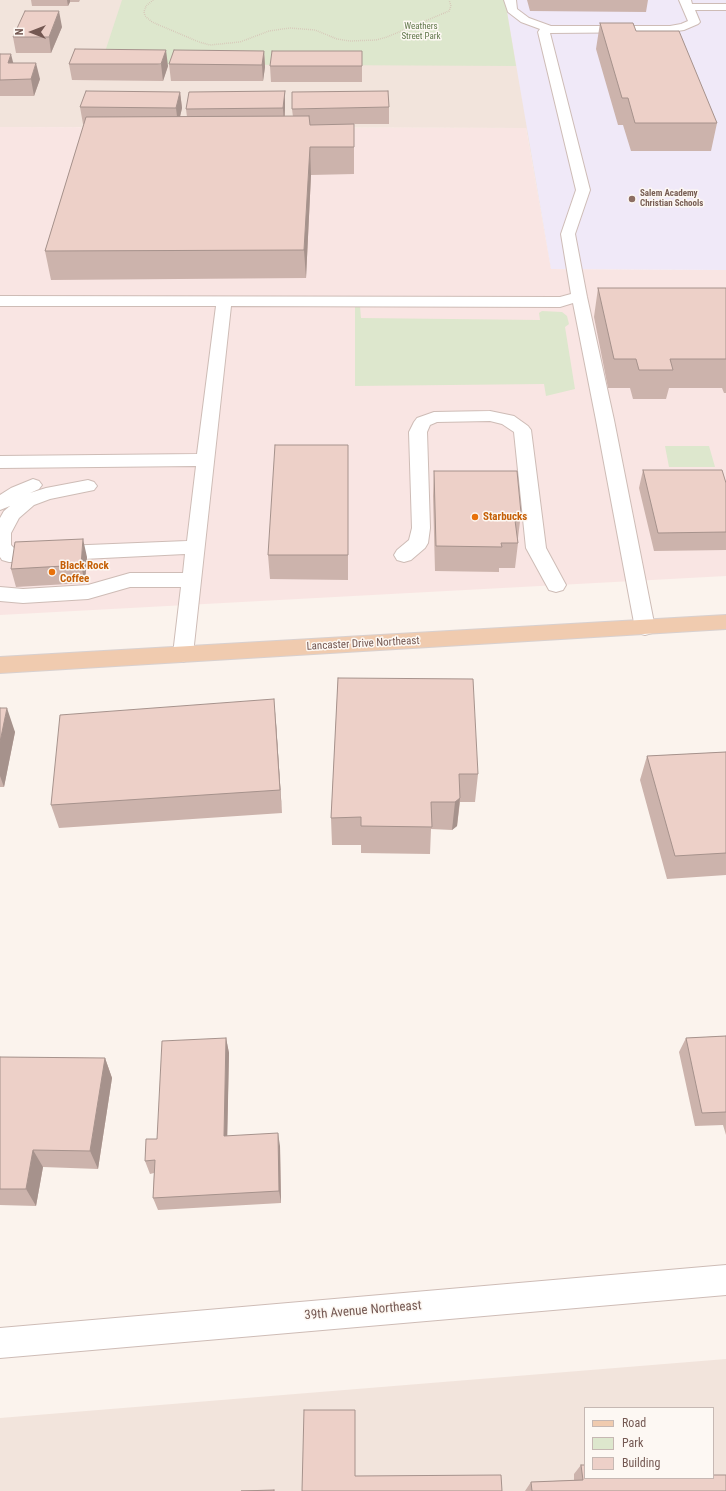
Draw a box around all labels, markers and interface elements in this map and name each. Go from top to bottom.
north arrow [12,12,52,52]
park label: Weathers Street Park [401,22,441,43]
text: N [13,29,26,35]
place label: Salem Academy Christian Schools [640,189,703,210]
marker: Salem Academy Christian Schools [627,194,637,204]
place label: Starbucks [483,510,527,524]
marker: Starbucks [470,512,480,522]
place label: Black Rock Coffee [60,559,109,585]
marker: Black Rock Coffee [47,567,57,577]
street label: Lancaster Drive Northeast [306,634,420,654]
street label: 39th Avenue Northeast [304,1298,422,1324]
legend [584,1407,714,1479]
text: Road [622,1416,646,1430]
text: Park [622,1436,643,1450]
text: Building [622,1456,660,1470]

